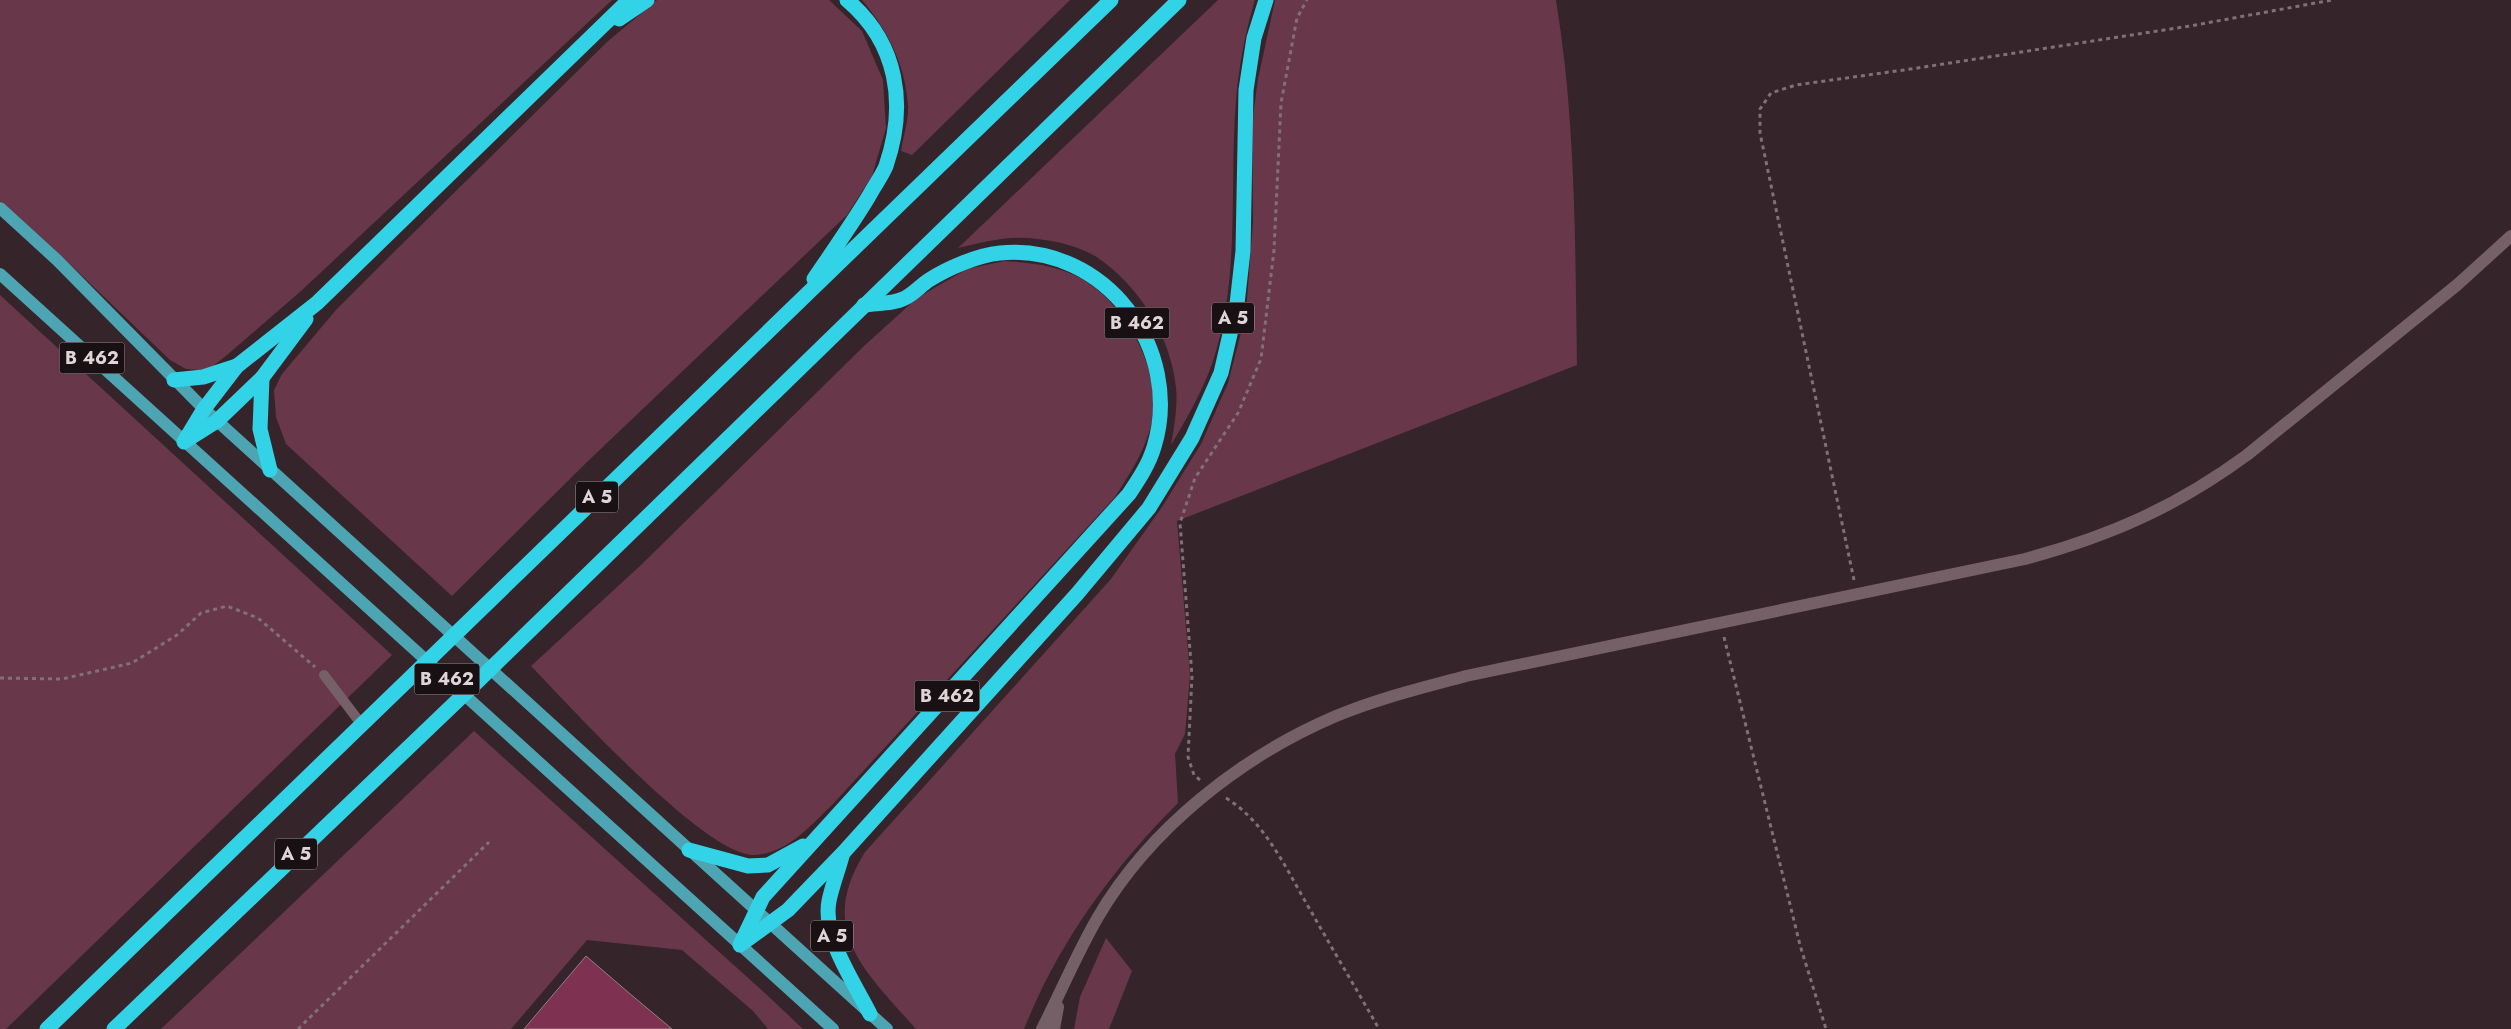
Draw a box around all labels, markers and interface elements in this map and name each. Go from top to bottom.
road number: A 5 [1212,302,1254,334]
road number: B 462 [1104,307,1170,338]
road number: B 462 [59,342,124,373]
road number: A 5 [576,482,618,512]
road number: B 462 [414,664,480,694]
road number: B 462 [914,680,980,711]
road number: A 5 [275,839,317,870]
road number: A 5 [811,920,853,951]

